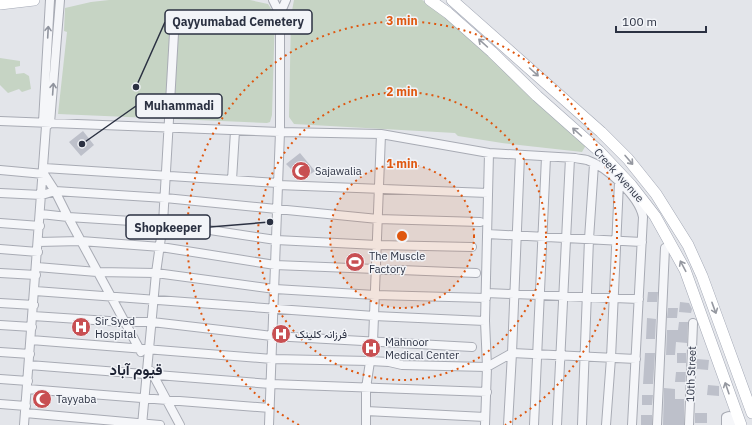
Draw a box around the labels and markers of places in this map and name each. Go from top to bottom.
callout: Qayyumabad Cemetery [165,10,312,34]
callout: Muhammadi [136,94,222,118]
mosque icon: Sajawalia [290,160,312,182]
place label: Sajawalia [315,164,362,178]
callout: Shopkeeper [126,215,210,239]
centre of rings [395,229,409,243]
place label: The Muscle Factory [369,249,425,276]
sports icon: The Muscle Factory [344,251,366,273]
place label: Sir Syed Hospital [95,314,136,341]
hospital icon: Sir Syed Hospital [70,316,92,338]
hospital icon: فرزانہ کلینک [270,323,292,345]
place label: فرزانہ کلینک [295,327,347,341]
place label: Mahnoor Medical Center [385,335,459,362]
hospital icon: Mahnoor Medical Center [360,337,382,359]
mosque icon: Tayyaba [31,388,53,410]
place label: Tayyaba [56,392,96,406]

